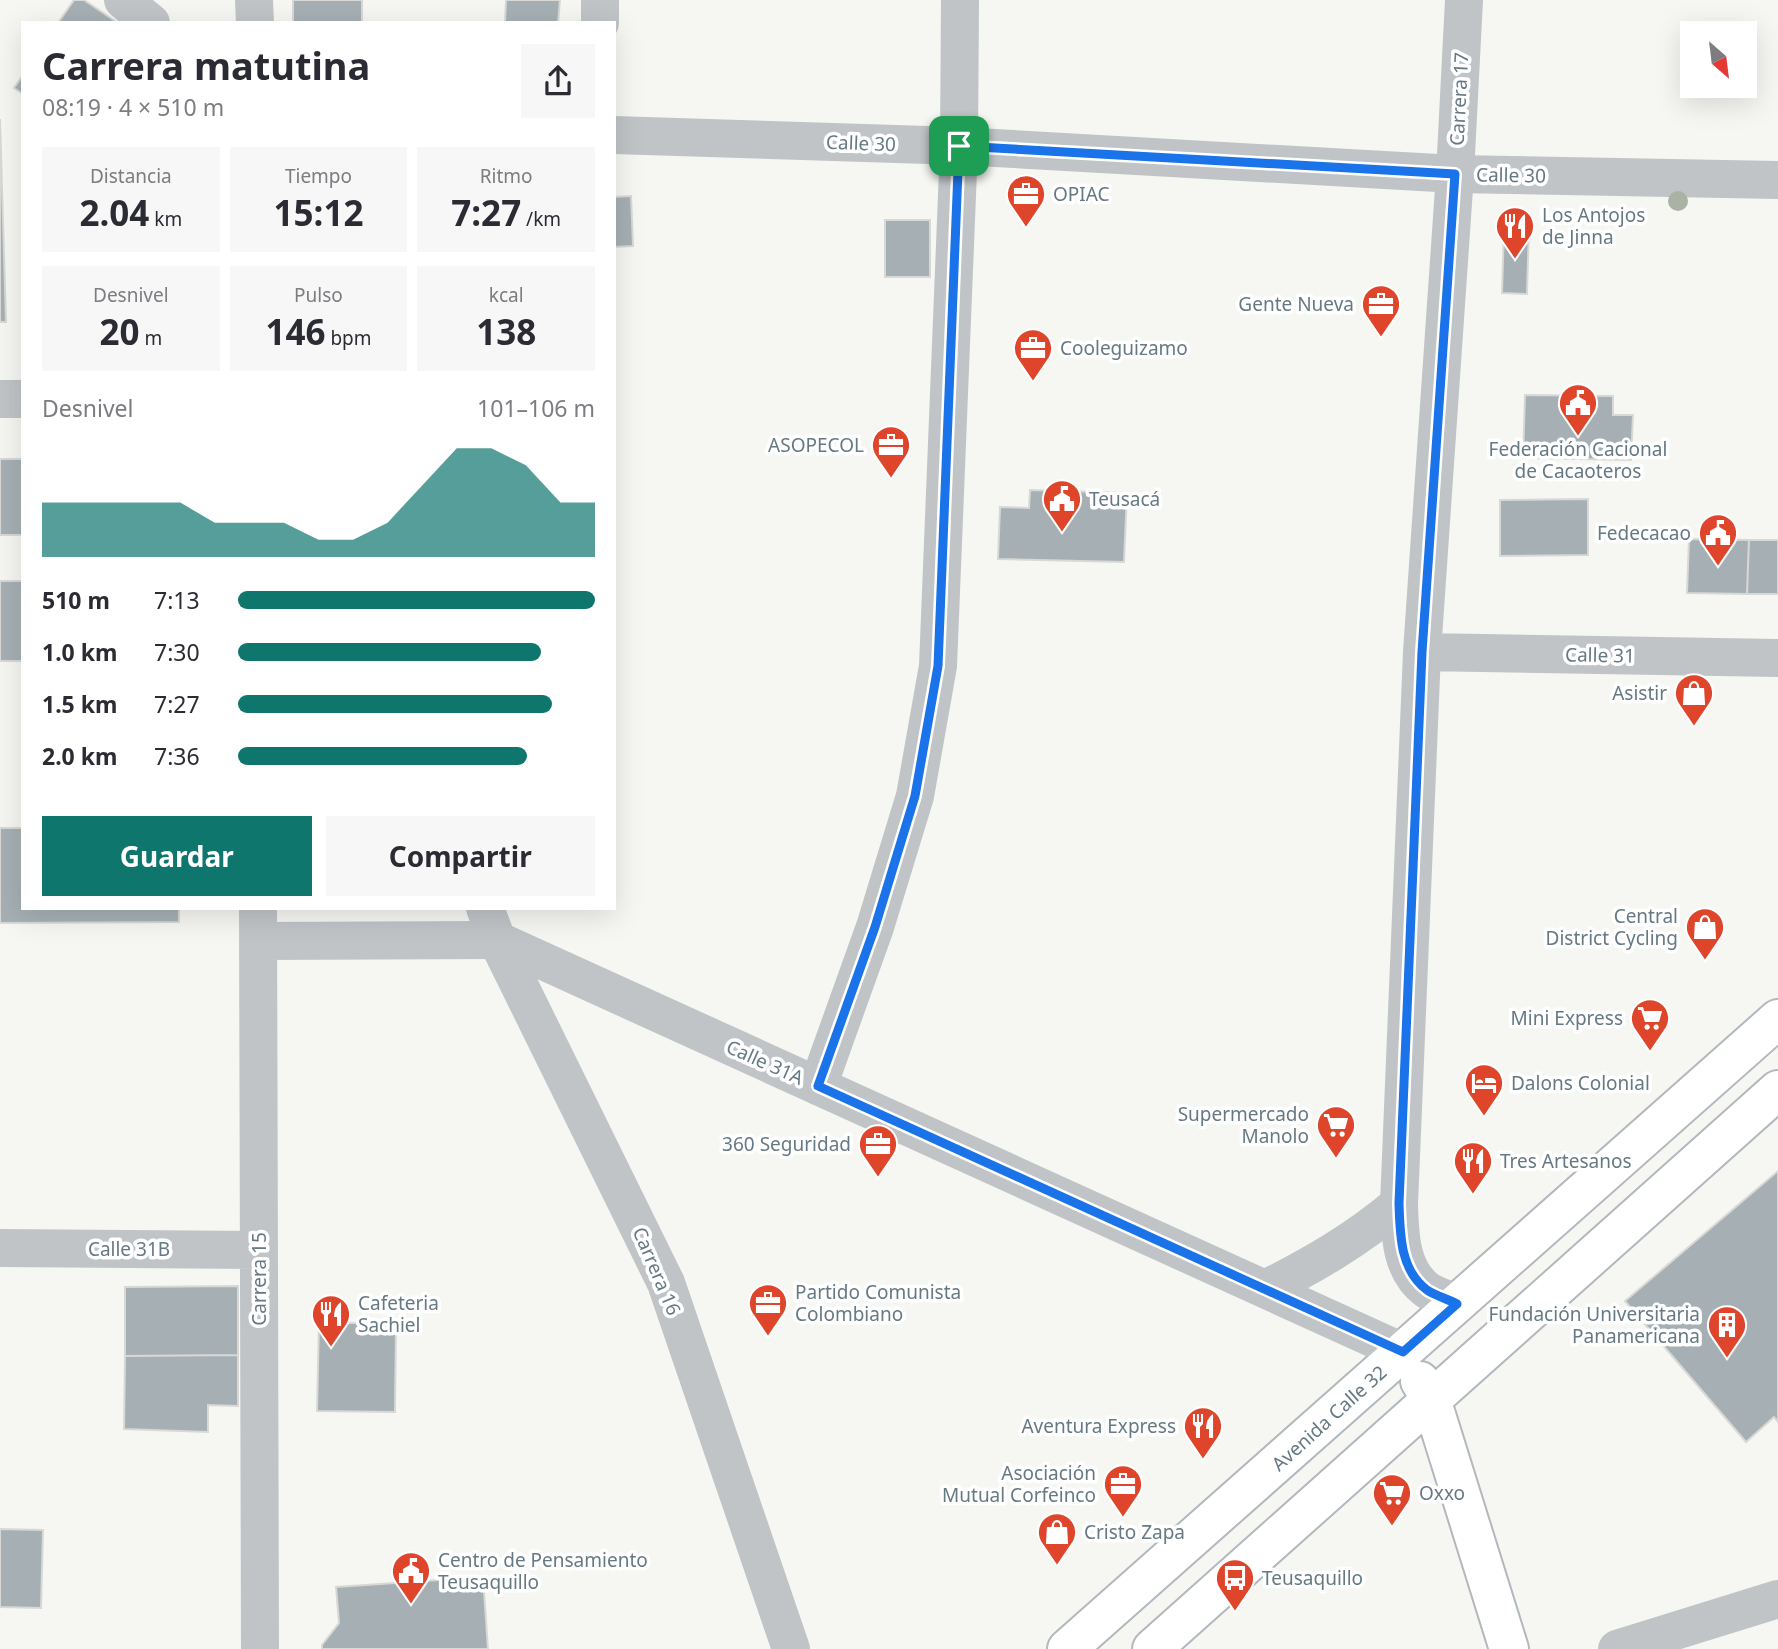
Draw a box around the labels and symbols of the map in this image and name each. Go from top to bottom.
north arrow [1680,21,1757,98]
street label: Carrera 17 [1444,52,1474,146]
pin [929,116,989,176]
street label: Calle 30 [826,129,896,157]
street label: Calle 30 [1476,161,1546,189]
office icon: OPIAC [1005,173,1047,228]
place label: OPIAC [1053,181,1110,207]
place label: Los Antojos de Jinna [1542,202,1645,250]
restaurant icon: Los Antojos de Jinna [1494,205,1536,260]
office icon: Gente Nueva [1360,283,1402,338]
place label: Gente Nueva [1238,291,1354,317]
office icon: Cooleguizamo [1012,327,1054,382]
place label: Cooleguizamo [1060,335,1188,361]
public building icon: Federación Cacional de Cacaoteros [1557,382,1599,437]
office icon: ASOPECOL [870,424,912,479]
place label: ASOPECOL [768,432,864,458]
place label: Federación Cacional de Cacaoteros [1489,436,1667,484]
public building icon: Teusacá [1041,478,1083,533]
place label: Teusacá [1089,486,1160,512]
public building icon: Fedecacao [1697,512,1739,567]
place label: Fedecacao [1597,520,1691,546]
street label: Calle 31 [1565,641,1635,669]
shop icon: Asistir [1673,672,1715,727]
place label: Asistir [1612,680,1667,706]
place label: Central District Cycling [1546,903,1678,951]
shop icon: Central District Cycling [1684,906,1726,961]
supermarket icon: Mini Express [1629,997,1671,1052]
place label: Mini Express [1511,1005,1623,1031]
street label: Calle 31A [722,1033,809,1091]
hotel icon: Dalons Colonial [1463,1062,1505,1117]
place label: Dalons Colonial [1511,1070,1650,1096]
place label: Supermercado Manolo [1178,1101,1309,1149]
supermarket icon: Supermercado Manolo [1315,1104,1357,1159]
office icon: 360 Seguridad [857,1123,899,1178]
place label: 360 Seguridad [722,1131,851,1157]
restaurant icon: Tres Artesanos [1452,1140,1494,1195]
place label: Tres Artesanos [1500,1148,1632,1174]
street label: Carrera 16 [627,1223,687,1319]
street label: Carrera 15 [246,1232,272,1326]
street label: Calle 31B [88,1236,170,1262]
place label: Partido Comunista Colombiano [795,1279,961,1327]
office icon: Partido Comunista Colombiano [747,1282,789,1337]
place label: Cafeteria Sachiel [358,1290,439,1338]
restaurant icon: Cafeteria Sachiel [310,1293,352,1348]
place label: Fundación Universitaria Panamericana [1488,1301,1700,1349]
building icon: Fundación Universitaria Panamericana [1706,1304,1748,1359]
street label: Avenida Calle 32 [1266,1359,1392,1477]
restaurant icon: Aventura Express [1182,1405,1224,1460]
place label: Aventura Express [1021,1413,1176,1439]
place label: Asociación Mutual Corfeinco [942,1460,1096,1508]
office icon: Asociación Mutual Corfeinco [1102,1463,1144,1518]
supermarket icon: Oxxo [1371,1472,1413,1527]
place label: Oxxo [1419,1480,1465,1506]
shop icon: Cristo Zapa [1036,1511,1078,1566]
place label: Cristo Zapa [1084,1519,1185,1545]
place label: Centro de Pensamiento Teusaquillo [438,1547,648,1595]
public building icon: Centro de Pensamiento Teusaquillo [390,1550,432,1605]
bus stop icon: Teusaquillo [1214,1557,1256,1612]
place label: Teusaquillo [1262,1565,1363,1591]

